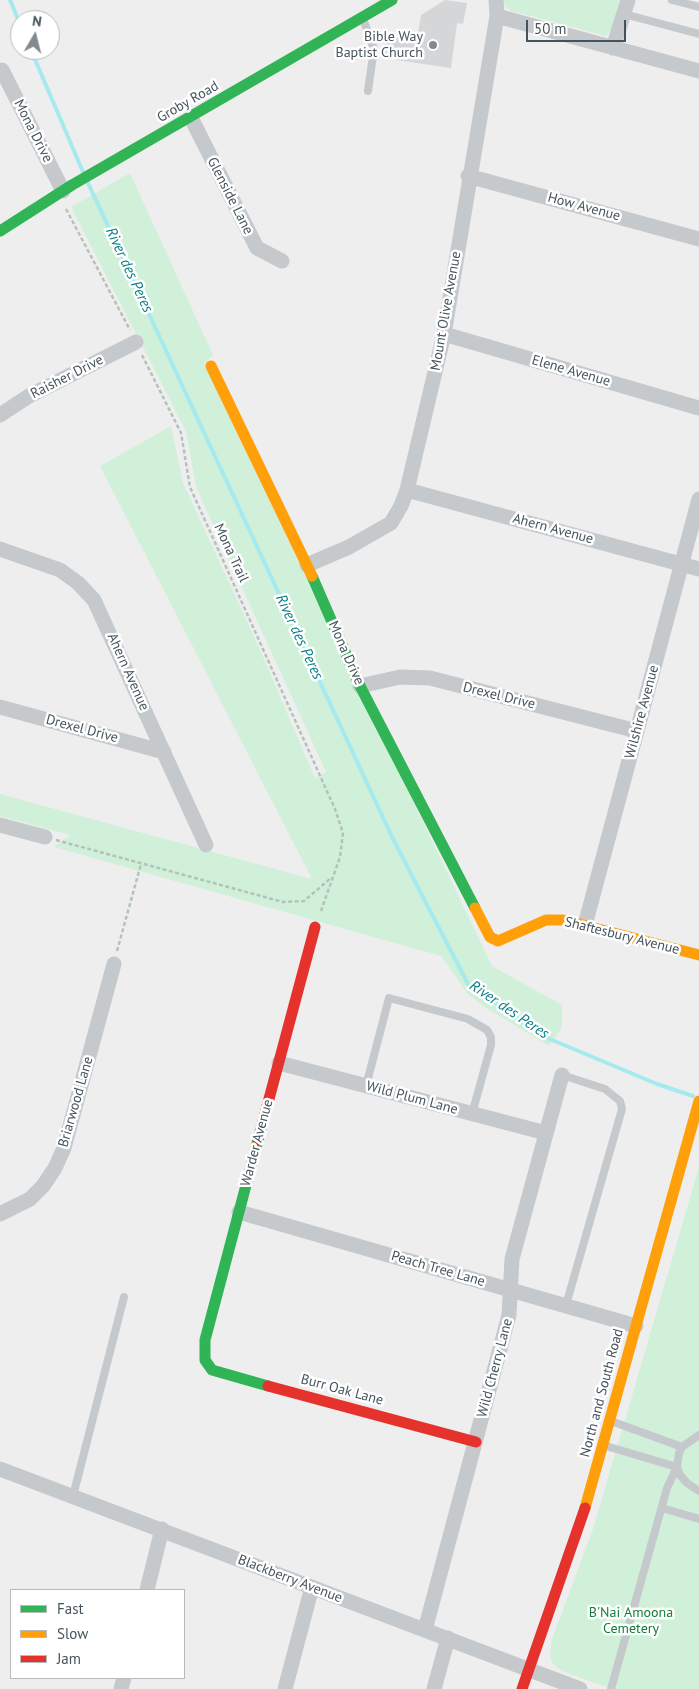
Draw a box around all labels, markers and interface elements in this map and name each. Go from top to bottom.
north arrow [10,10,60,60]
scale bar [529,10,629,42]
text: N [31,12,43,31]
text: 50 m [534,19,567,38]
place label: Bible Way Baptist Church [336,29,423,62]
marker: Bible Way Baptist Church [427,39,439,51]
street label: Groby Road [154,78,222,126]
street label: Mona Drive [10,97,56,165]
street label: Glenside Lane [203,155,257,237]
street label: How Avenue [546,189,622,225]
water label: River des Peres [101,225,157,315]
street label: Mount Olive Avenue [427,250,465,372]
street label: Raisher Drive [28,351,106,403]
street label: Elene Avenue [530,352,612,390]
street label: Ahern Avenue [511,510,595,548]
street label: Mona Trail [210,521,252,585]
water label: River des Peres [271,592,327,682]
street label: Mona Drive [324,618,368,688]
street label: Ahern Avenue [103,631,153,713]
street label: Wilshire Avenue [621,663,663,761]
street label: Drexel Drive [461,679,537,713]
street label: Drexel Drive [44,711,120,747]
street label: Shaftesbury Avenue [563,914,681,958]
water label: River des Peres [466,977,552,1043]
street label: Briarwood Lane [55,1055,97,1149]
street label: Wild Plum Lane [364,1078,460,1118]
street label: Warder Avenue [237,1098,277,1188]
street label: Peach Tree Lane [389,1248,487,1290]
street label: Wild Cherry Lane [474,1317,516,1419]
street label: North and South Road [577,1327,627,1459]
street label: Burr Oak Lane [299,1371,385,1409]
street label: Blackberry Avenue [235,1551,345,1607]
legend [10,1589,185,1679]
text: Fast [57,1599,84,1618]
park label: B'Nai Amoona Cemetery [589,1605,673,1638]
text: Slow [57,1624,88,1643]
text: Jam [57,1649,81,1668]

